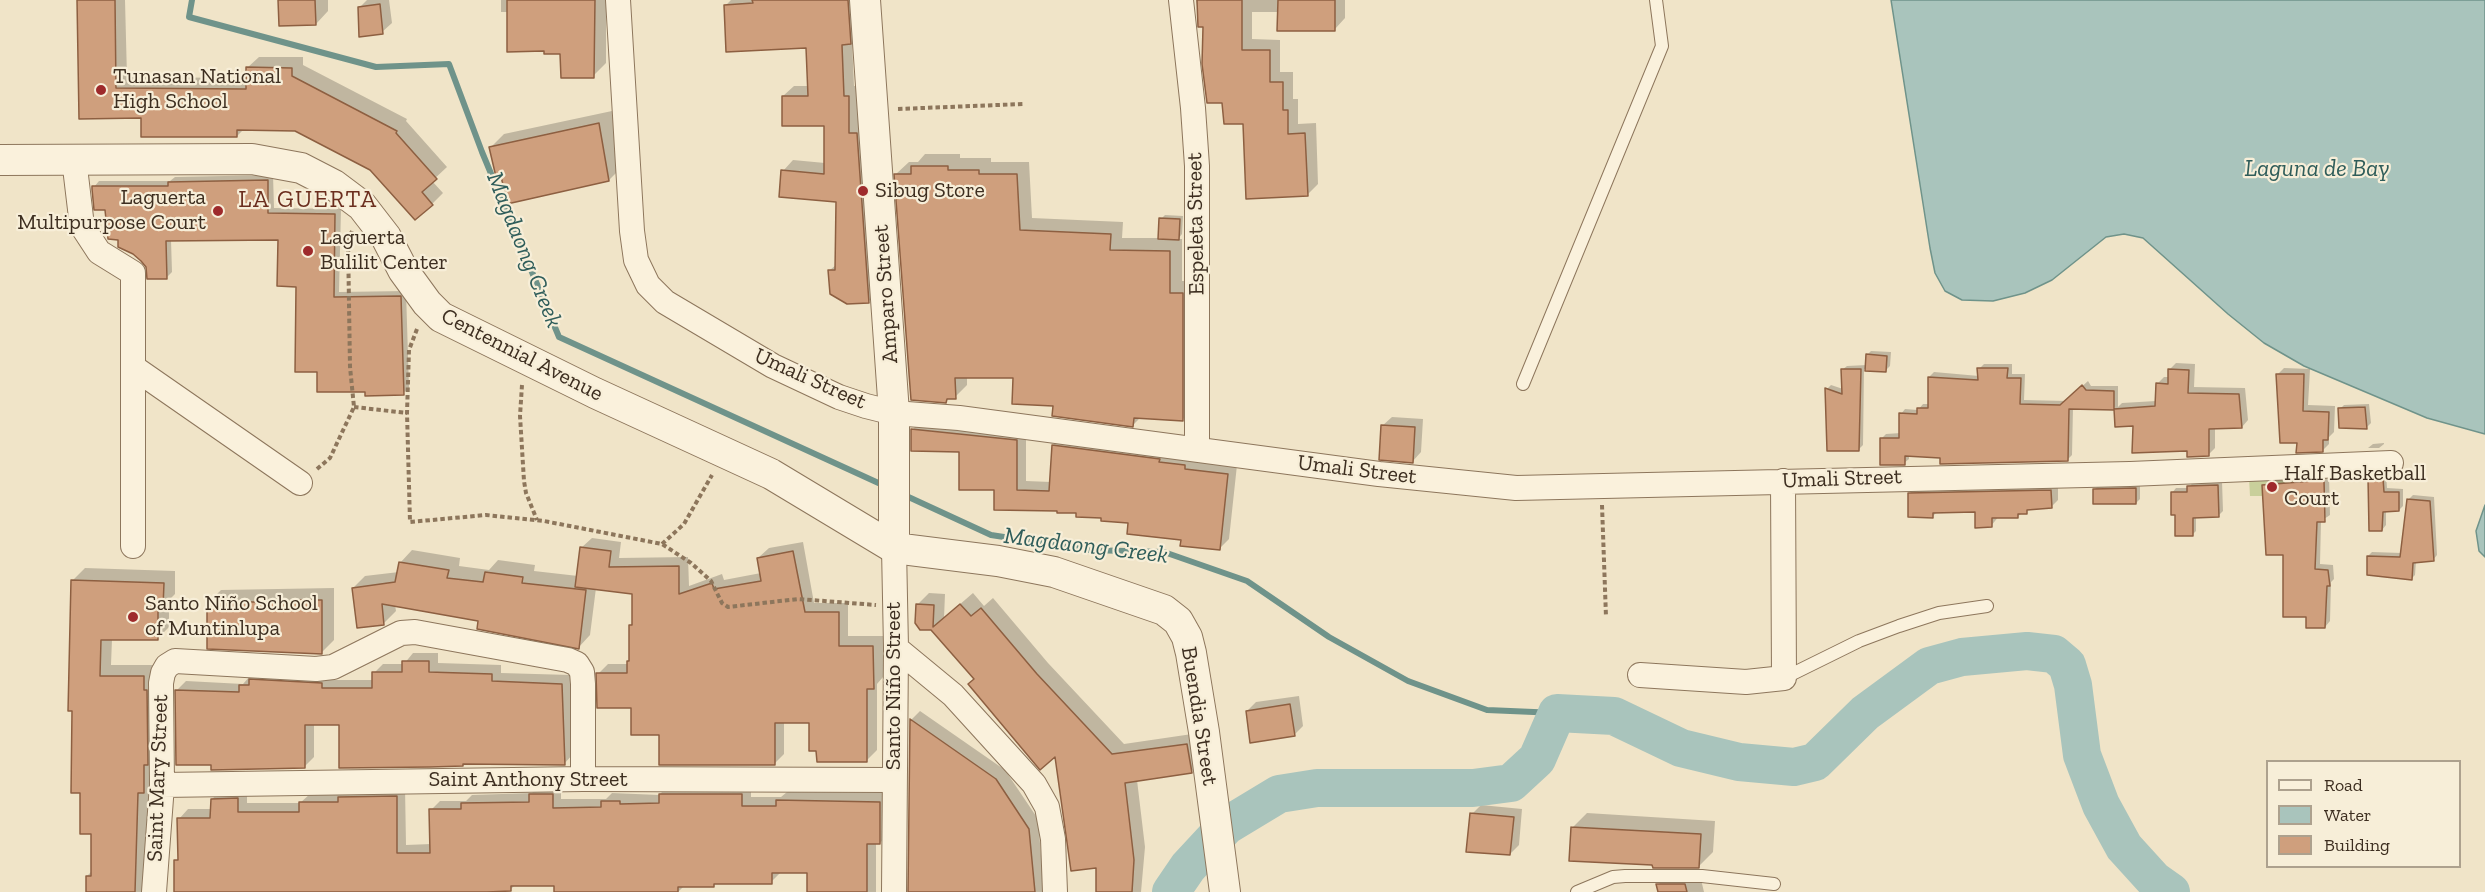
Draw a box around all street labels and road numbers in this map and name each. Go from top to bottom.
street label: Espeleta Street [1182,152,1210,296]
street label: Amparo Street [868,224,904,364]
street label: Centennial Avenue [437,303,607,407]
street label: Umali Street [750,343,870,415]
street label: Umali Street [1296,450,1418,490]
street label: Umali Street [1782,464,1902,494]
street label: Santo Niño Street [881,602,907,770]
street label: Buendia Street [1175,645,1223,787]
street label: Saint Mary Street [142,694,174,862]
street label: Saint Anthony Street [428,767,628,793]

